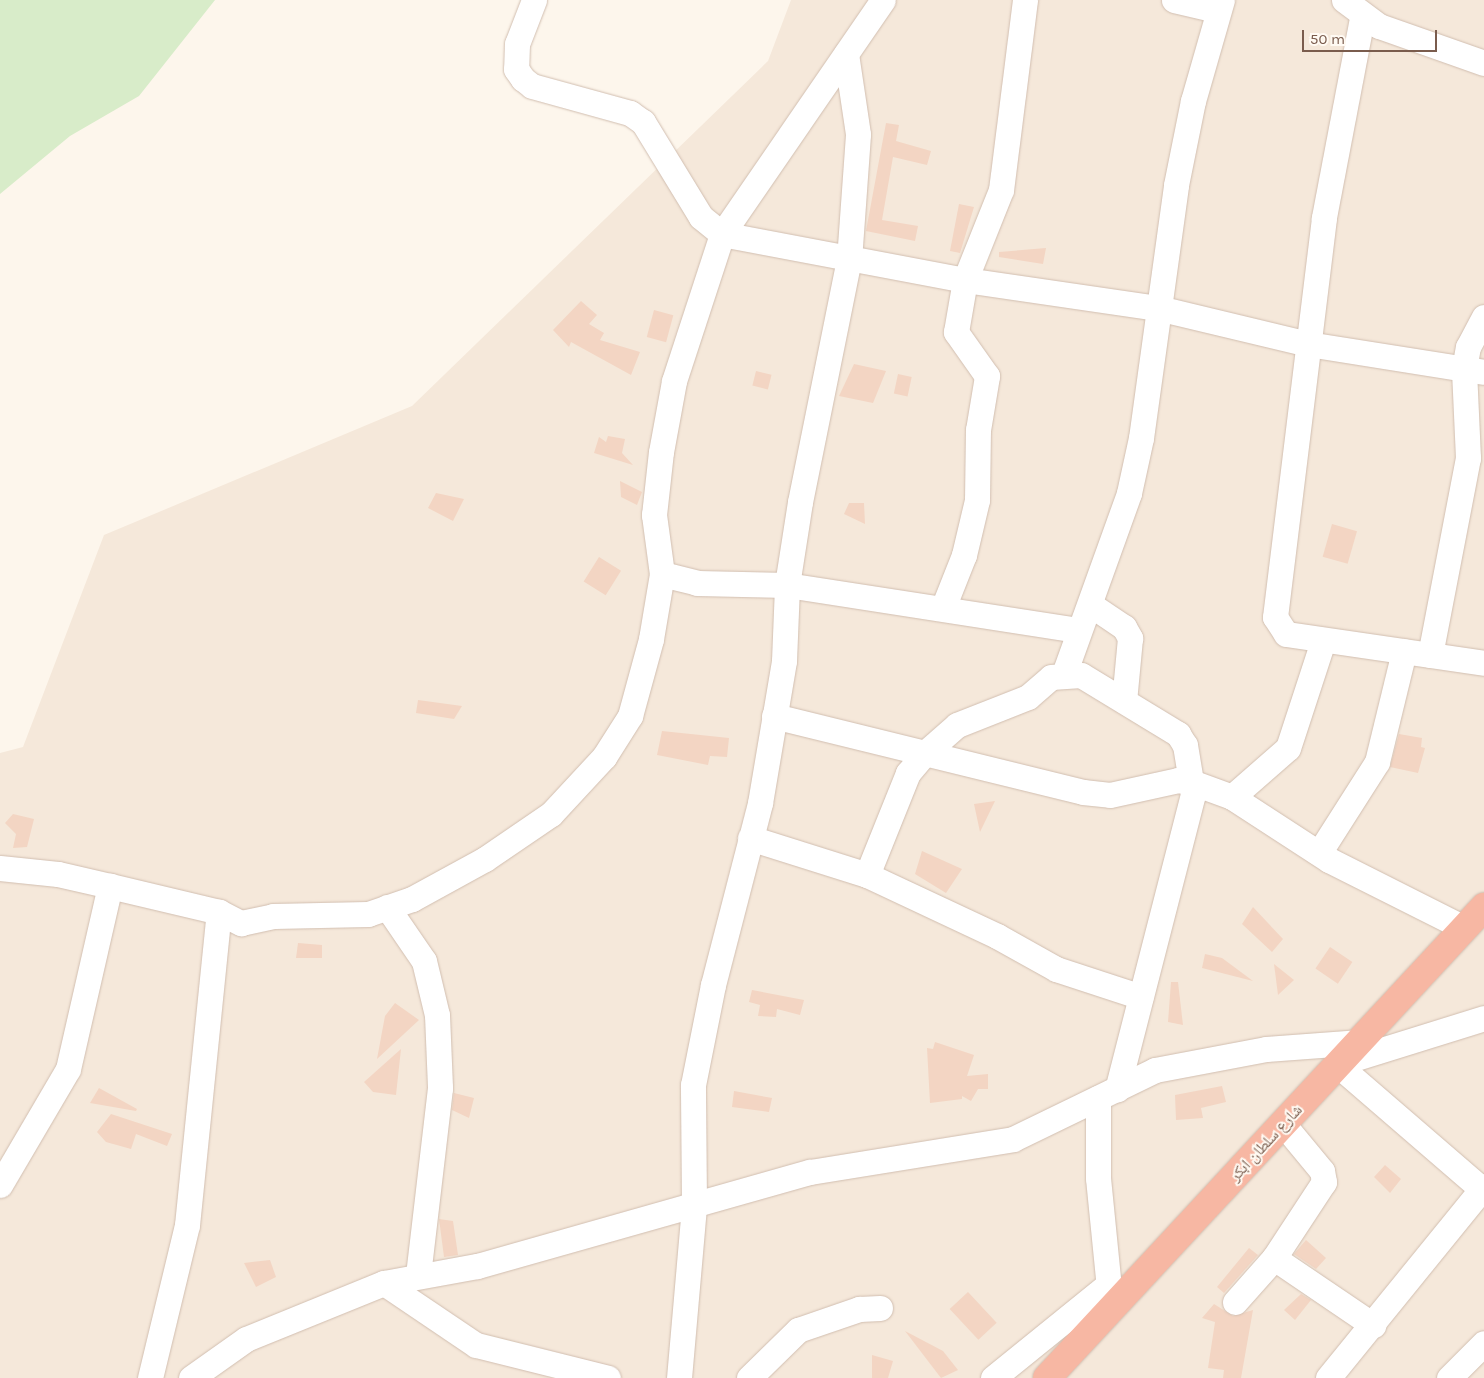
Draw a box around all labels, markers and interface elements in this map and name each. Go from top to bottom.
scale bar [1304,20,1439,52]
text: 50 m [1310,30,1345,48]
street label: شارع سلطان ابكر [1226,1101,1306,1185]

